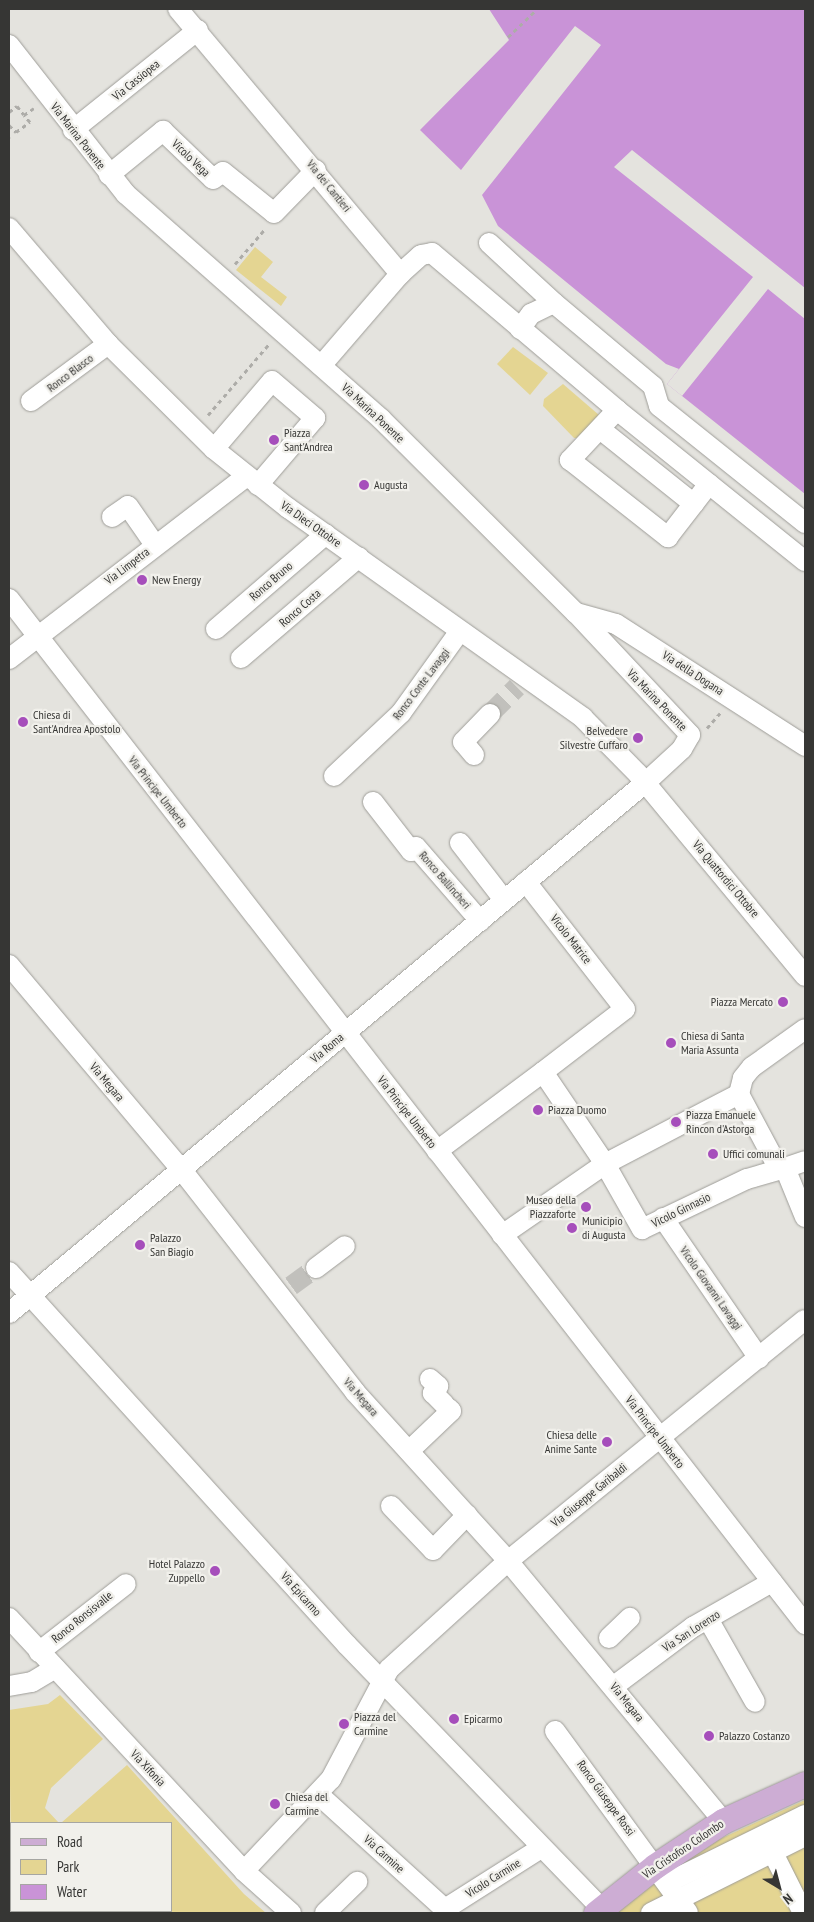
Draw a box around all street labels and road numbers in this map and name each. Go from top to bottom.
street label: Via Cassiopea [110,57,162,103]
street label: Via Marina Ponente [48,100,108,172]
street label: Vicolo Vega [169,136,213,180]
street label: Via dei Cantieri [304,157,354,215]
street label: Ronco Blasco [44,351,96,395]
street label: Via Marina Ponente [339,380,407,446]
street label: Via Dieci Ottobre [278,498,344,550]
street label: Via Limpetra [102,544,152,588]
street label: Ronco Bruno [247,558,295,604]
street label: Ronco Costa [276,586,324,630]
street label: Ronco Conte Lavaggi [389,645,453,723]
street label: Via della Dogana [660,648,726,698]
street label: Via Marina Ponente [624,666,690,734]
street label: Via Principe Umberto [125,753,191,831]
street label: Via Quattordici Ottobre [690,838,762,920]
street label: Ronco Ballincheri [416,848,474,912]
street label: Vicolo Matrice [547,911,595,967]
street label: Via Roma [308,1030,346,1066]
street label: Via Megara [87,1060,127,1104]
street label: Via Principe Umberto [374,1073,440,1151]
street label: Vicolo Ginnasio [649,1190,713,1230]
street label: Vicolo Giovanni Lavaggi [677,1243,745,1333]
street label: Via Megara [340,1375,382,1419]
street label: Via Principe Umberto [622,1393,688,1471]
street label: Via Giuseppe Garibaldi [548,1460,630,1530]
street label: Via Epicarmo [278,1569,324,1619]
street label: Ronco Ronsisvalle [49,1588,115,1646]
street label: Via San Lorenzo [660,1607,722,1655]
street label: Via Megara [607,1680,647,1724]
street label: Via Xifonia [127,1747,169,1789]
street label: Ronco Giuseppe Rossi [574,1758,638,1838]
street label: Via Cristoforo Colombo [640,1817,726,1881]
street label: Via Carmine [361,1832,407,1876]
street label: Vicolo Carmine [463,1855,523,1901]

